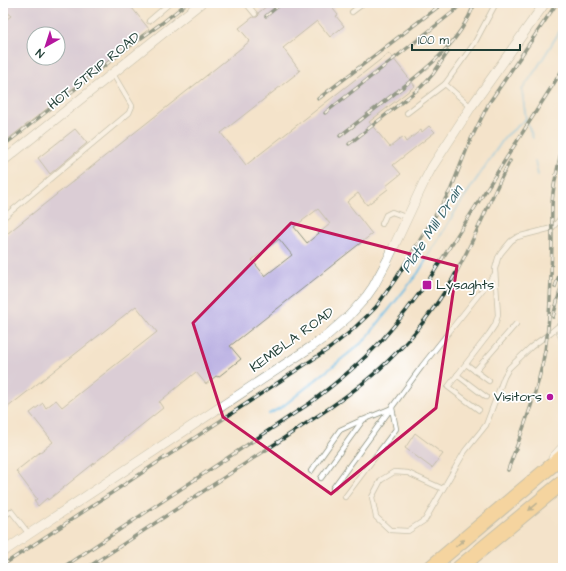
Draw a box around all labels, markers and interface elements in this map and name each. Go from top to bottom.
north arrow [26,26,66,66]
scale bar [412,26,520,52]
street label: HOT STRIP ROAD [43,27,145,115]
text: 100 m [418,32,449,49]
text: N [33,45,47,61]
water label: Plate Mill Drain [396,180,469,277]
place label: Lysaghts [436,275,494,295]
marker: Lysaghts [421,279,433,291]
street label: KEMBLA ROAD [246,303,338,377]
place label: Visitors [494,387,542,407]
marker: Visitors [545,392,555,402]
one-way arrow [527,502,538,511]
one-way arrow [454,538,465,547]

